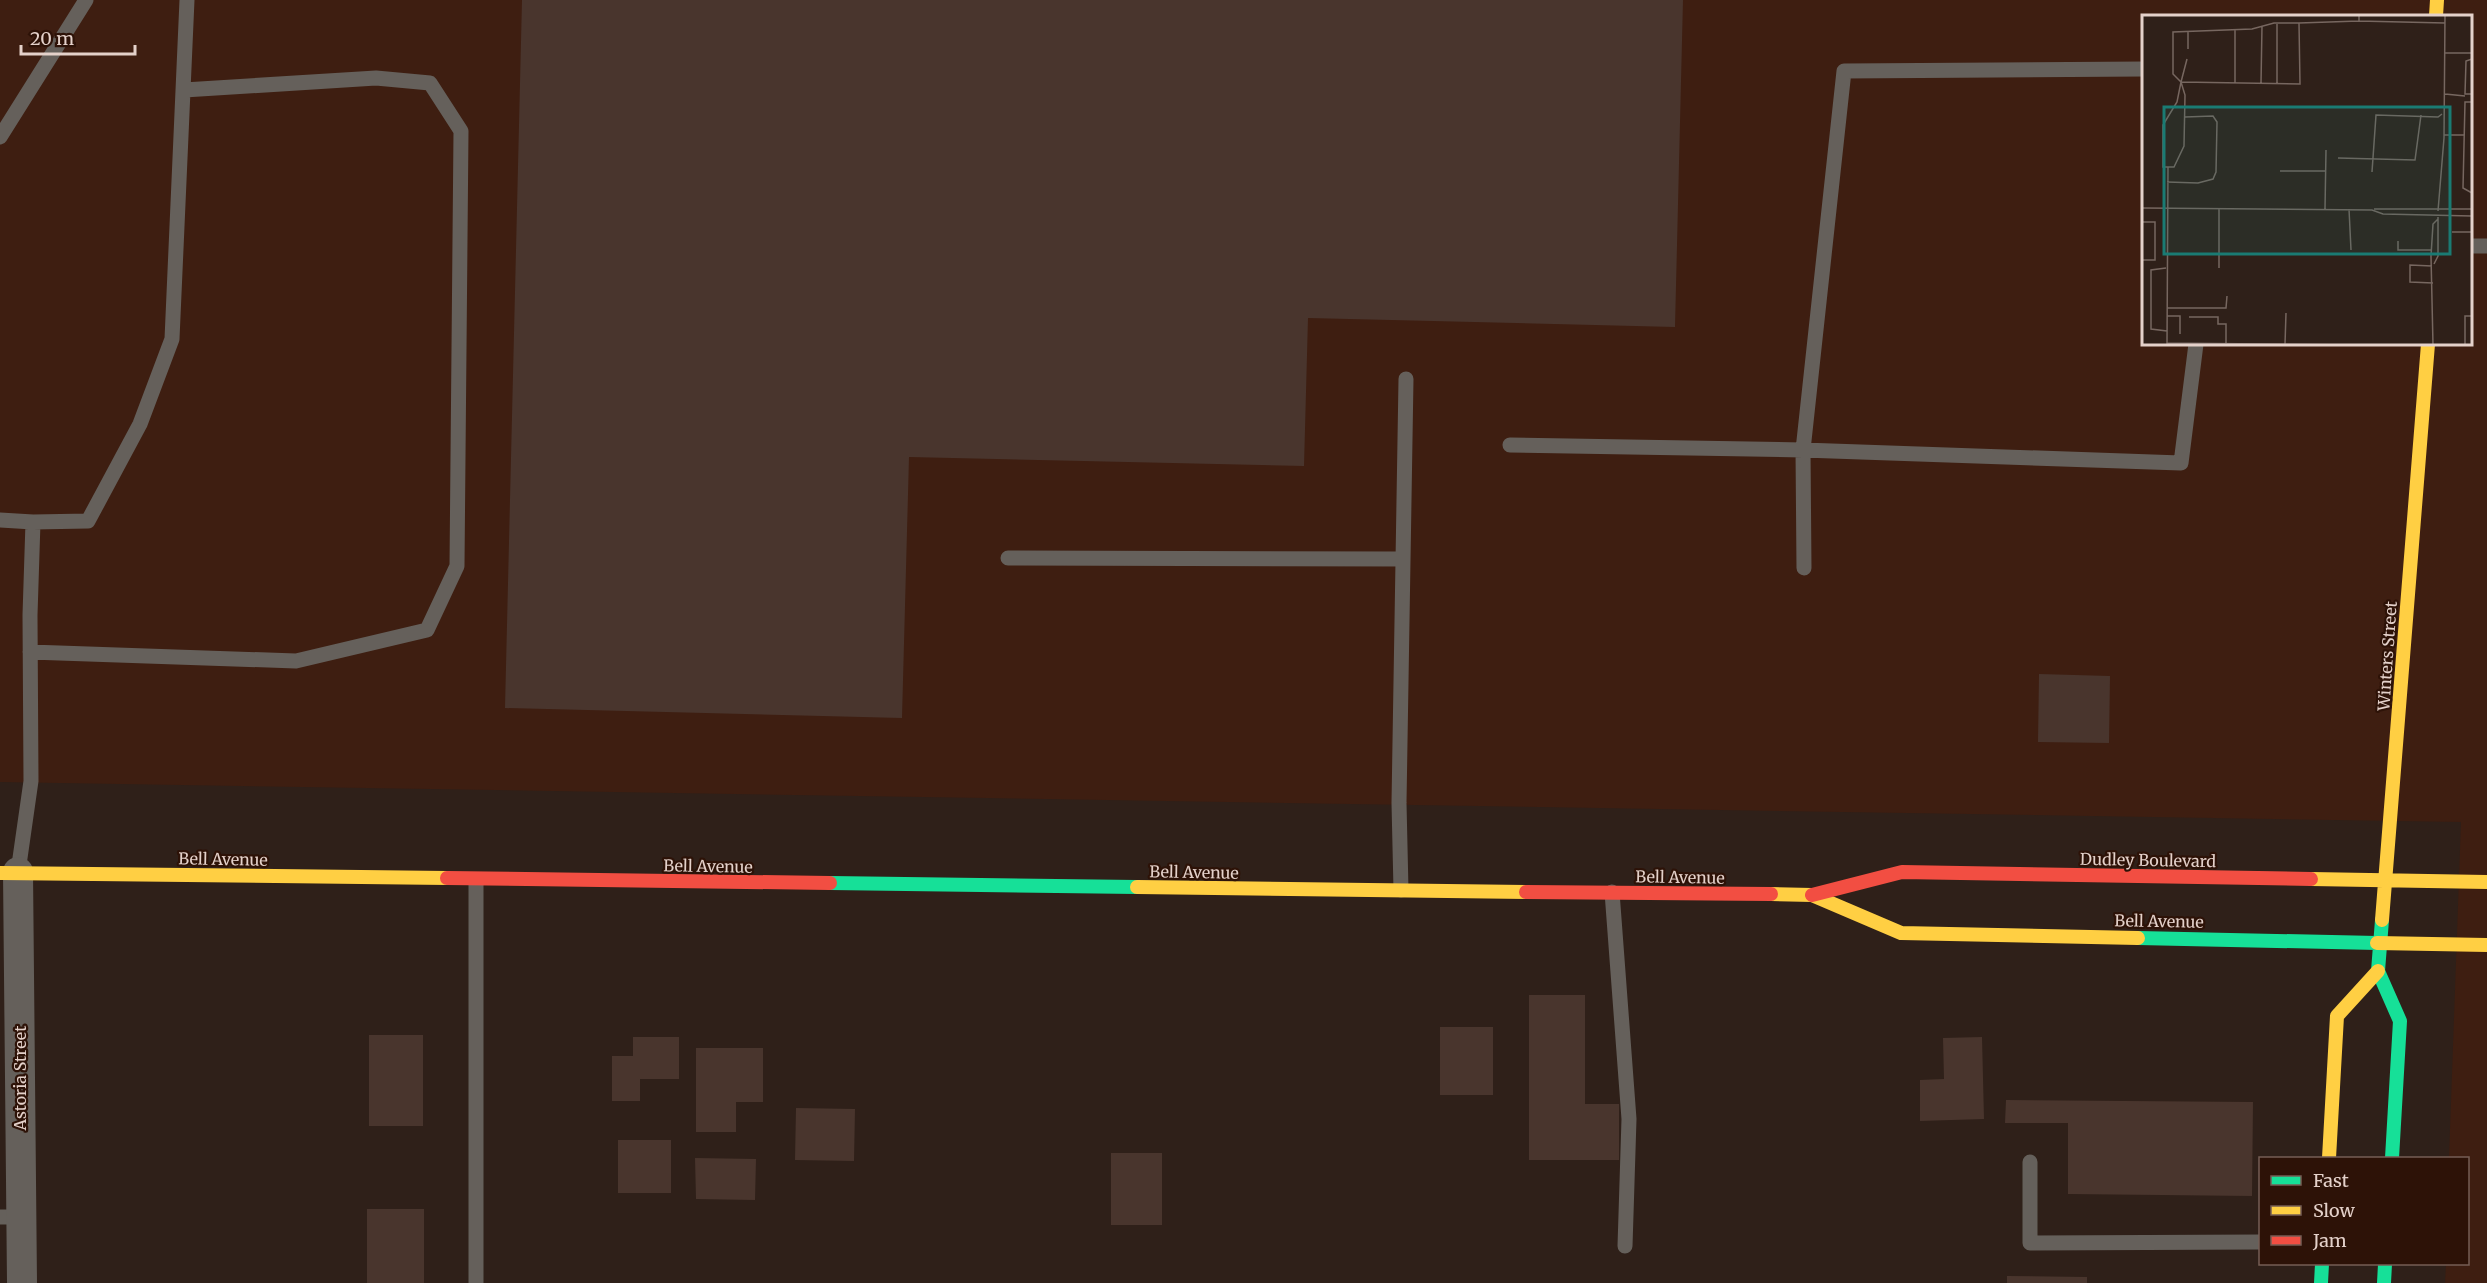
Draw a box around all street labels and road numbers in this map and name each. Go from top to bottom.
street label: Winters Street [2373,600,2401,713]
street label: Bell Avenue [178,848,268,870]
street label: Dudley Boulevard [2080,849,2217,871]
street label: Bell Avenue [663,855,753,877]
street label: Bell Avenue [1149,861,1239,883]
street label: Bell Avenue [1635,866,1725,888]
street label: Bell Avenue [2114,910,2204,932]
street label: Astoria Street [10,1025,30,1131]

